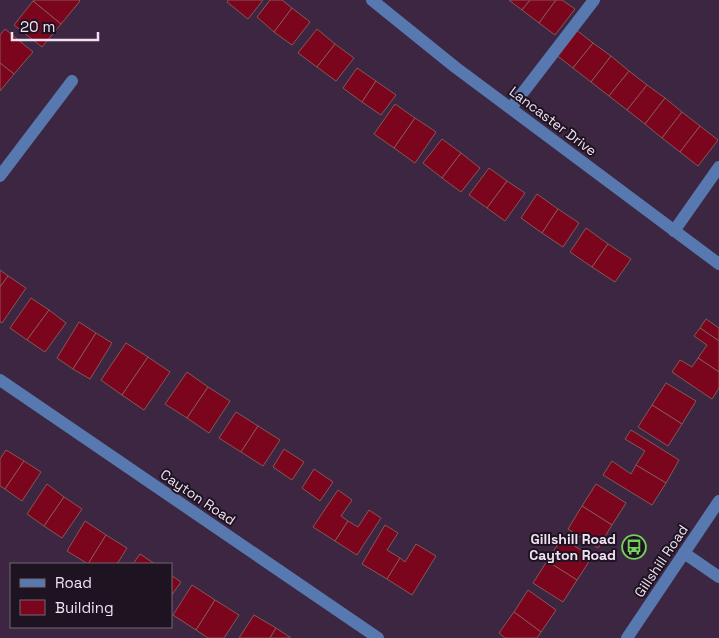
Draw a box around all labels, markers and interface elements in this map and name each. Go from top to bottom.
scale bar [12,10,99,42]
text: 20 m [20,17,55,36]
street label: Lancaster Drive [506,82,600,160]
street label: Cayton Road [157,465,239,529]
street label: Gillshill Road [630,521,692,601]
place label: Gillshill Road Cayton Road [529,530,616,564]
bus stop icon: Gillshill Road Cayton Road [621,534,647,560]
legend [10,563,172,628]
text: Road [55,573,92,592]
text: Building [55,598,114,617]

